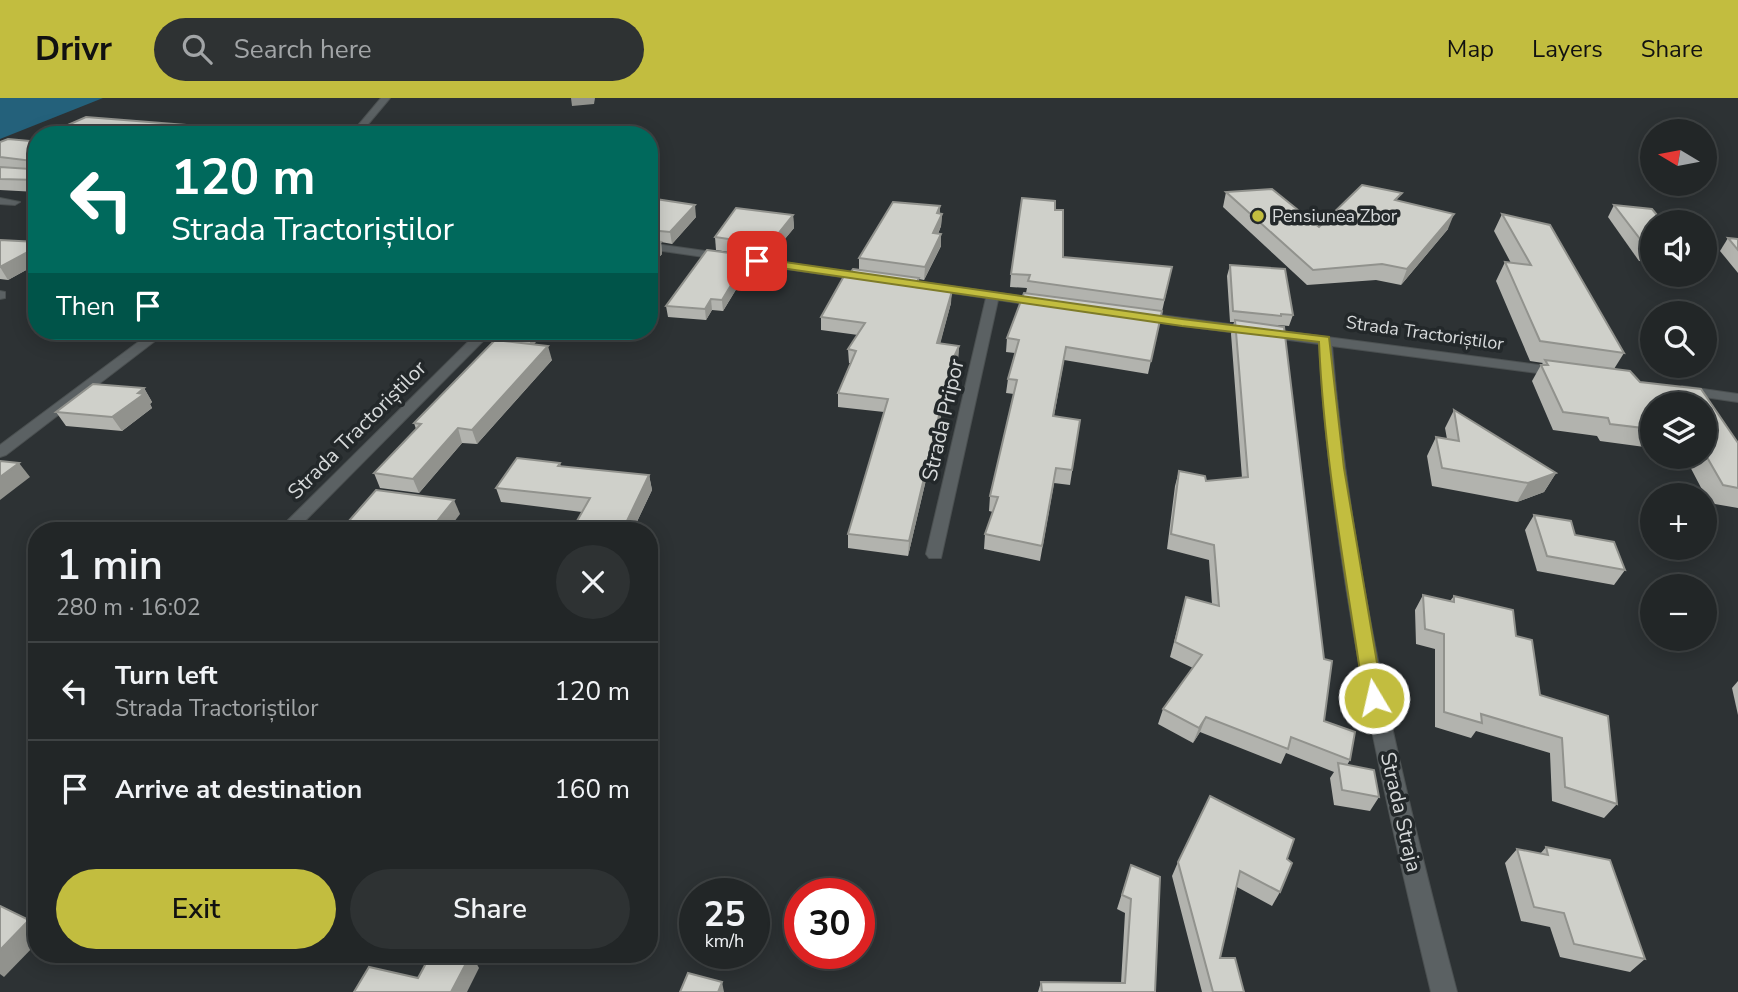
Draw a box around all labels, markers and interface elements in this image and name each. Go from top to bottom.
search box [154,18,644,81]
text: Drivr [35,27,112,72]
icon: search [178,30,216,68]
text: Search here [234,32,372,67]
text: Map [1447,33,1494,65]
text: Layers [1532,33,1603,65]
text: Share [1641,33,1703,65]
north arrow [1640,119,1717,196]
map controls [1640,119,1717,651]
text: 120 m [171,144,315,211]
icon: left [56,154,147,245]
place label: Pensiunea Zbor [1272,204,1398,228]
text: Strada Tractoriștilor [171,208,454,251]
marker: Pensiunea Zbor [1250,208,1266,224]
button: sound [1640,210,1717,287]
pin [727,231,787,291]
icon: arrive [738,242,776,280]
icon: arrive [129,287,167,325]
text: Then [56,289,115,324]
button: search [1640,301,1717,378]
street label: Strada Tractoriștilor [1345,310,1506,356]
street label: Strada Tractoriștilor [281,354,433,506]
street label: Strada Pripor [915,356,971,484]
button: layers [1640,392,1717,469]
button: + [1640,483,1717,560]
text: 1 min [56,537,163,594]
button: close [556,545,630,619]
button: − [1640,574,1717,651]
text: 280 m · 16:02 [56,592,201,623]
text: Turn left [115,658,218,693]
position arrow [1337,661,1411,735]
icon: left [56,672,94,710]
text: 120 m [554,674,630,709]
text: Strada Tractoriștilor [115,693,318,724]
street label: Strada Straja [1374,749,1428,875]
icon: arrive [56,770,94,808]
text: Arrive at destination [115,772,362,807]
text: 160 m [554,772,630,807]
button: Exit [56,869,336,949]
button: Share [350,869,630,949]
speed limit sign: 30 [784,878,875,969]
text: 25 [703,891,746,938]
text: km/h [705,929,744,953]

